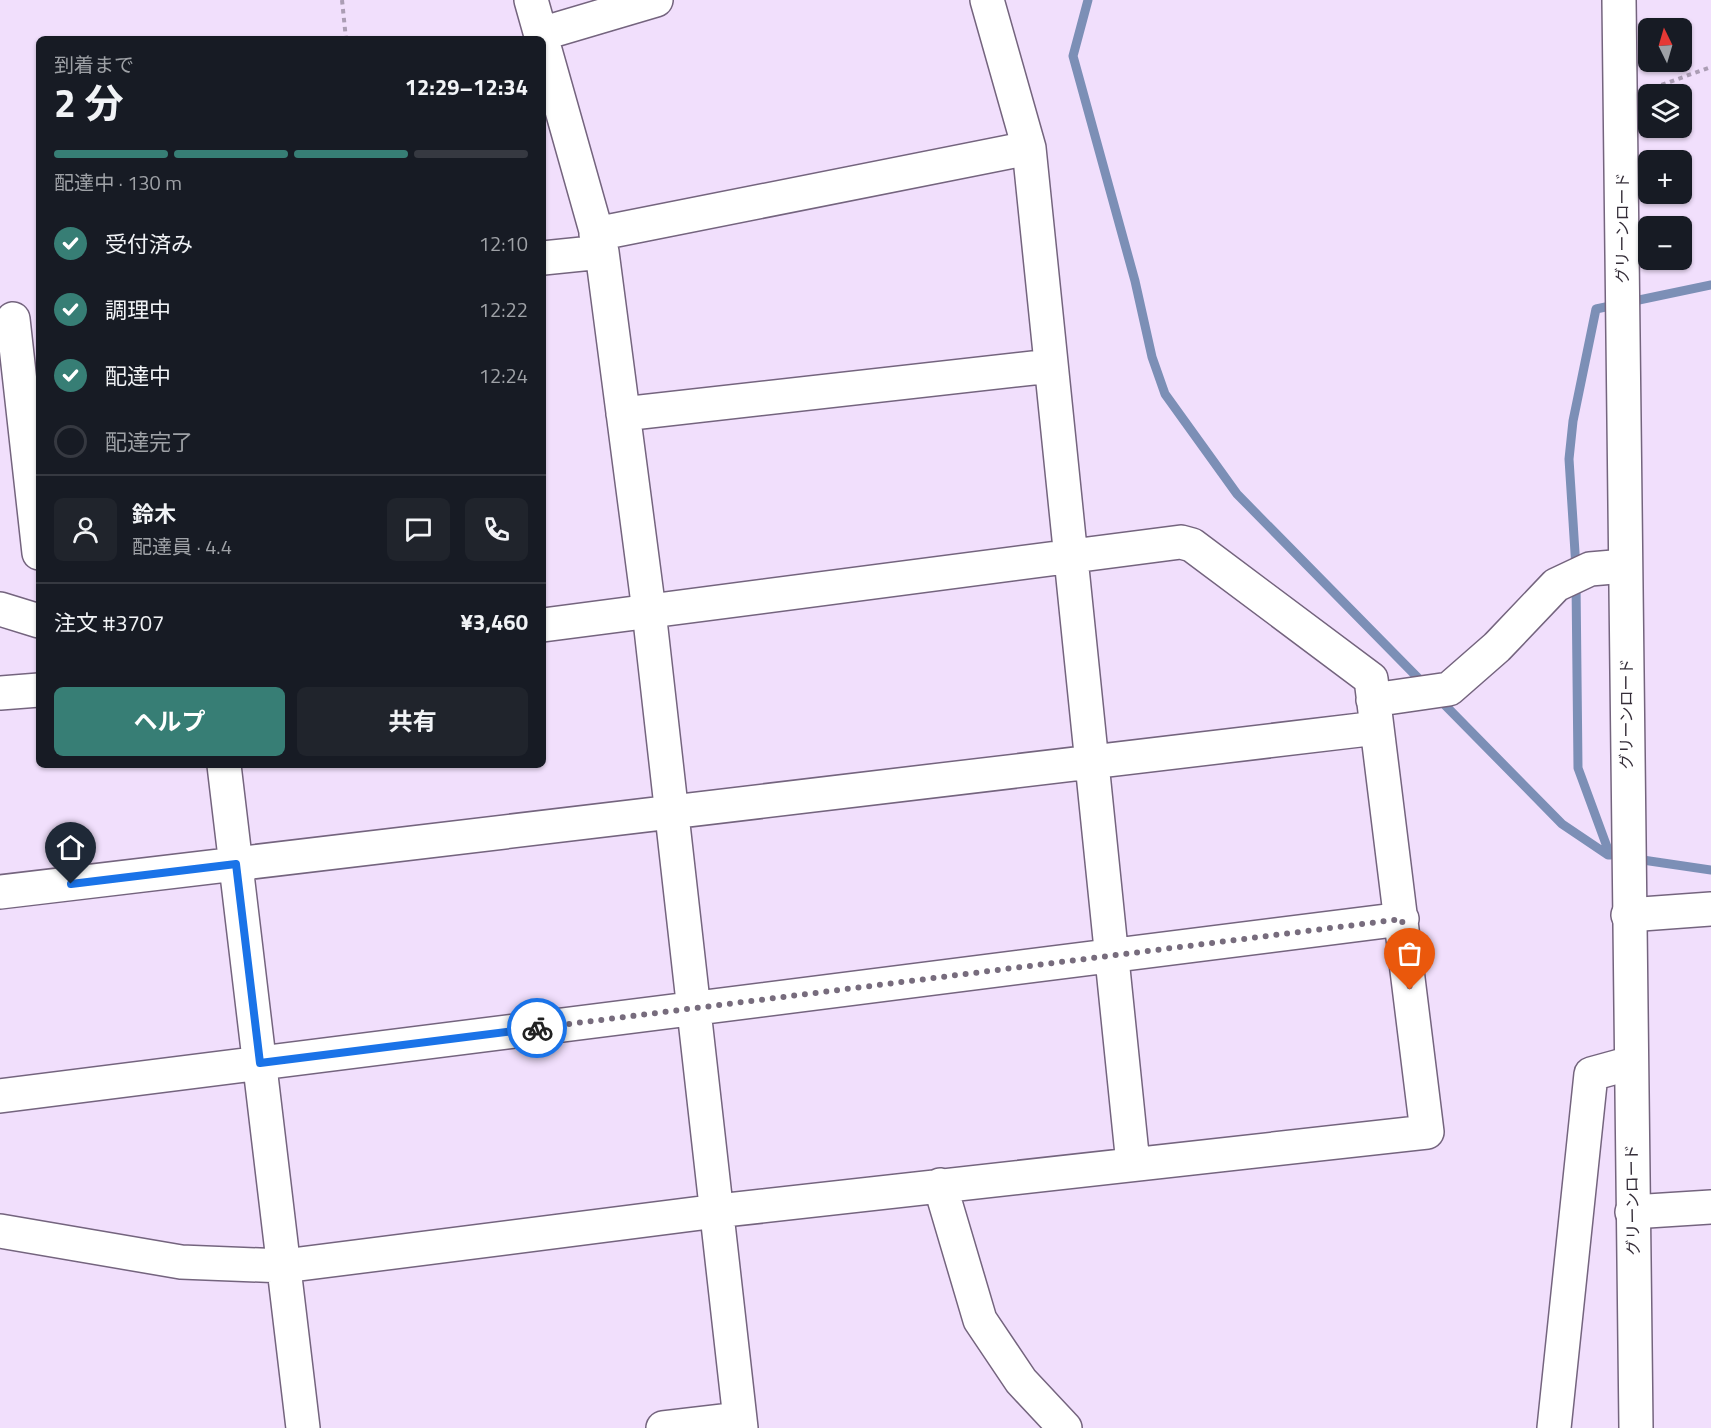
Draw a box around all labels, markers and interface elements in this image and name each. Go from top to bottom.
north arrow [1638,18,1692,72]
map controls [1638,18,1692,270]
text: 到着まで [54,49,134,80]
text: 12:29–12:34 [405,70,528,104]
text: 2 分 [54,73,123,132]
button: layers [1638,84,1692,138]
button: + [1638,150,1692,204]
text: 配達中 · 130 m [54,167,182,198]
street label: グリーンロード [1610,172,1634,284]
button: − [1638,216,1692,270]
icon: check [54,227,87,260]
text: 受付済み [105,227,193,261]
text: 12:10 [479,228,528,259]
icon: check [54,293,87,326]
text: 調理中 [105,293,171,327]
text: 12:22 [479,294,528,325]
icon: check [54,359,87,392]
text: 配達中 [105,359,171,393]
text: 12:24 [479,360,528,391]
text: 配達完了 [105,425,193,459]
text: 鈴木 [132,497,176,531]
button: person [54,498,117,561]
button: chat [387,498,450,561]
button: phone [465,498,528,561]
text: 配達員 · 4.4 [132,531,232,562]
text: ¥3,460 [461,605,528,639]
text: 注文 #3707 [54,606,164,640]
street label: グリーンロード [1614,658,1638,770]
button: ヘルプ [54,687,285,756]
button: 共有 [297,687,528,756]
pin [45,822,96,884]
icon: home [54,831,87,864]
pin [1384,928,1435,990]
icon: bag [1393,937,1426,970]
courier [507,998,567,1058]
icon: bike [521,1012,554,1045]
street label: グリーンロード [1619,1144,1645,1256]

